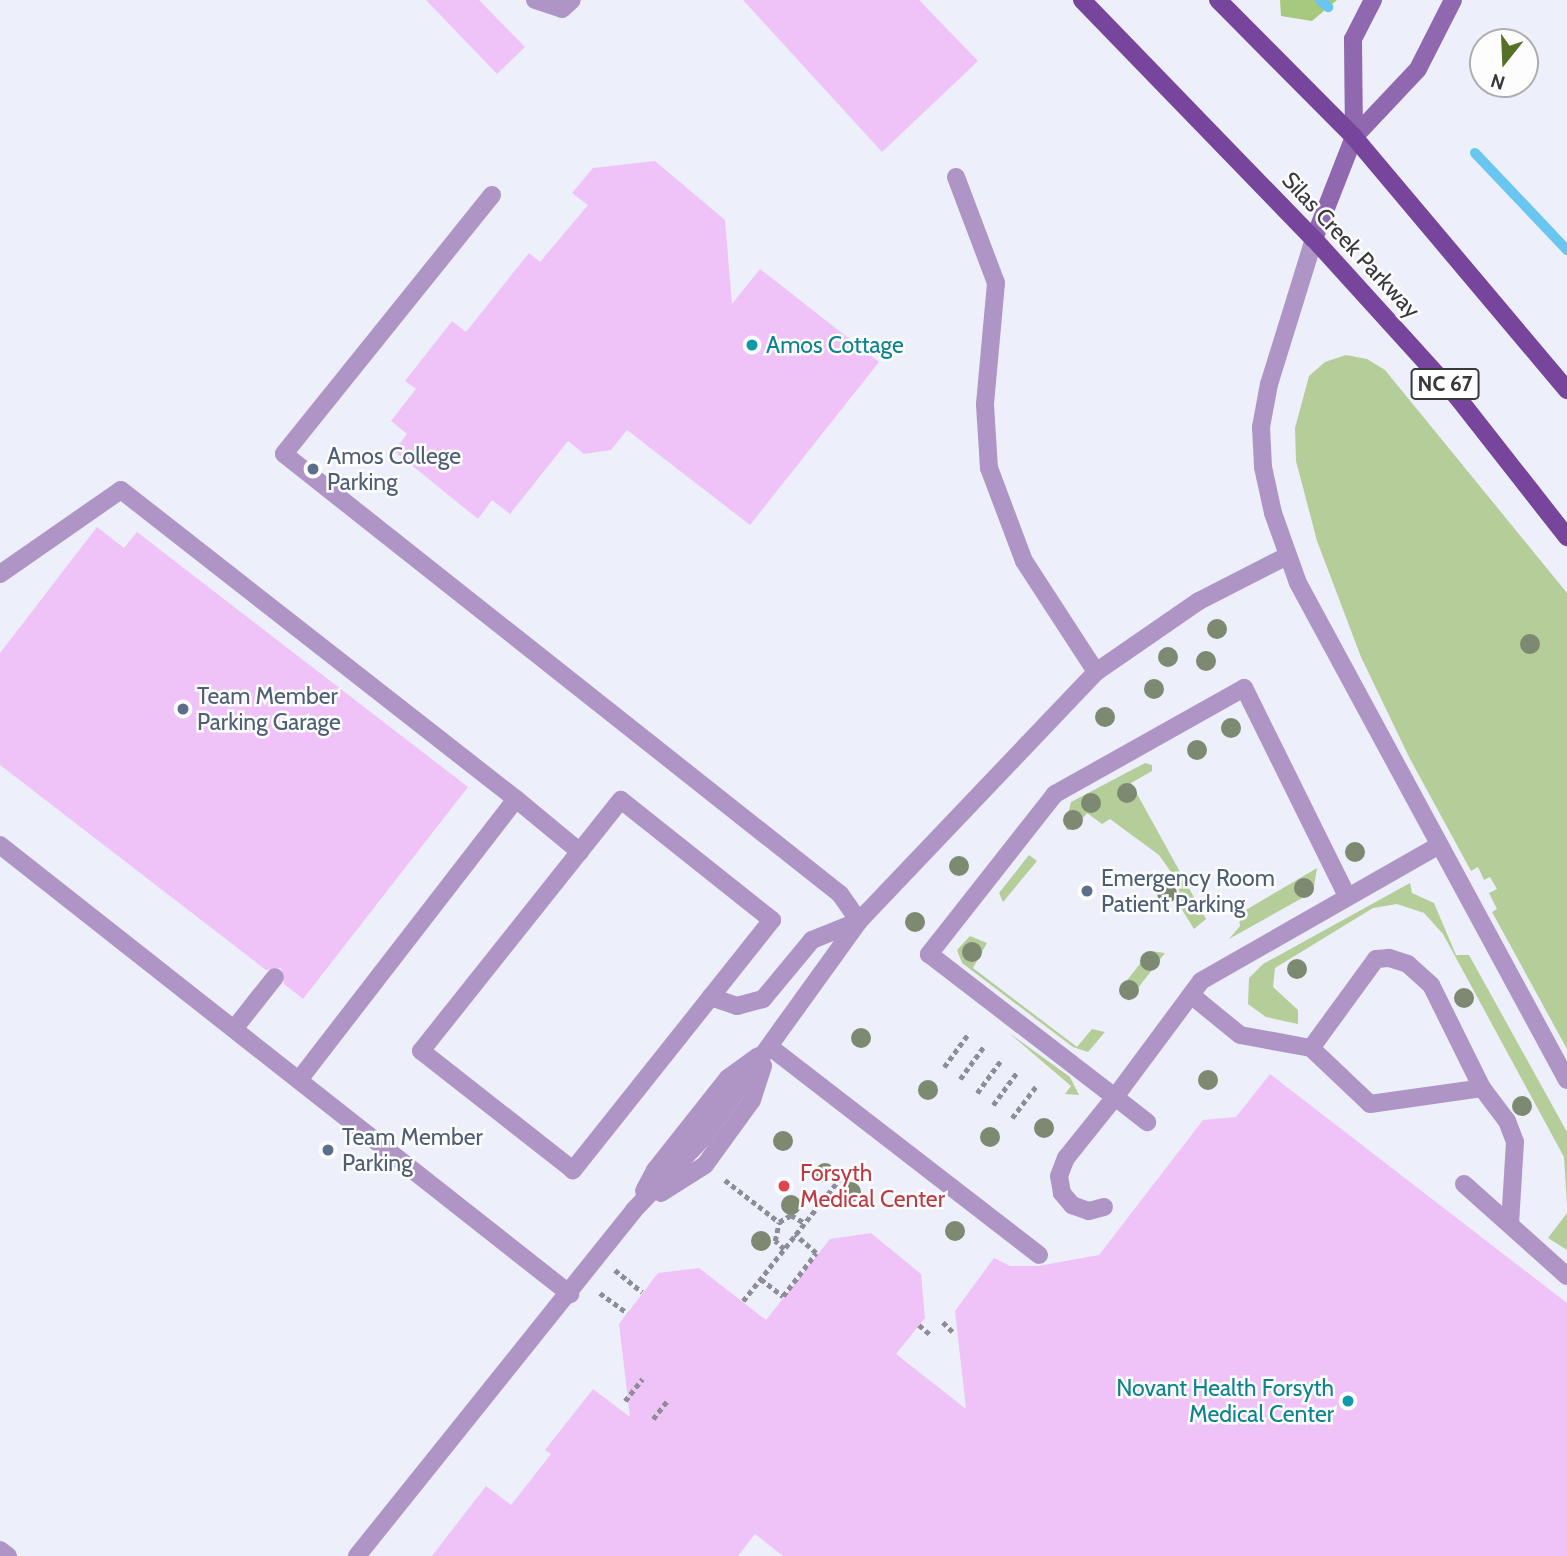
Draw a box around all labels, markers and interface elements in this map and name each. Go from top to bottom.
north arrow [1469,28,1539,98]
text: N [1488,69,1508,95]
street label: Silas Creek Parkway [1276,166,1426,324]
place label: Amos Cottage [766,331,904,359]
marker: Amos Cottage [744,337,760,353]
road number: NC 67 [1410,366,1480,402]
place label: Amos College Parking [327,442,461,496]
marker: Amos College Parking [305,461,321,477]
place label: Team Member Parking Garage [197,682,341,736]
marker: Team Member Parking Garage [175,701,191,717]
place label: Emergency Room Patient Parking [1101,864,1275,918]
marker: Emergency Room Patient Parking [1079,883,1095,899]
place label: Team Member Parking [342,1123,483,1177]
marker: Team Member Parking [320,1142,336,1158]
place label: Forsyth Medical Center [800,1159,945,1213]
marker: Forsyth Medical Center [774,1176,794,1196]
place label: Novant Health Forsyth Medical Center [1116,1374,1334,1428]
marker: Novant Health Forsyth Medical Center [1340,1393,1356,1409]

